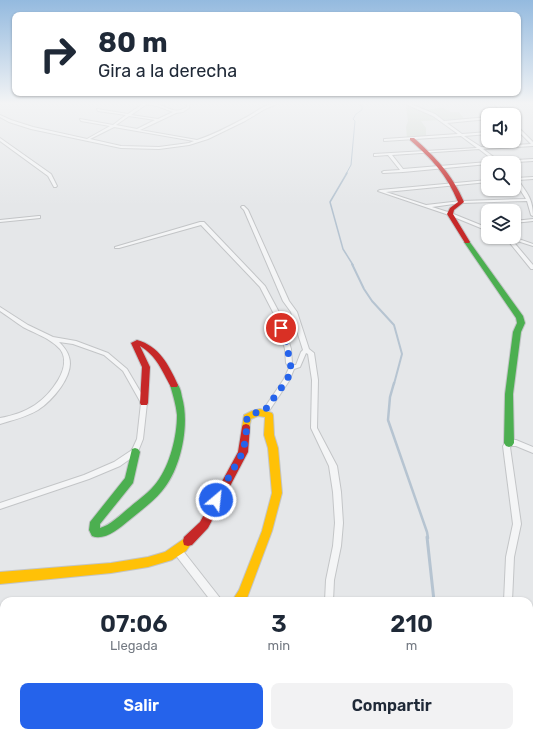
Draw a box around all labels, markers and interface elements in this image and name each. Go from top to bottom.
text: 80 m [98,26,168,59]
icon: right [32,28,84,80]
text: Gira a la derecha [98,60,237,82]
map controls [481,108,521,244]
button: sound [481,108,521,148]
button: search [481,156,521,196]
button: layers [481,204,521,244]
pin [264,311,298,345]
icon: arrive [270,317,292,339]
position arrow [195,479,237,521]
text: 07:06 [100,610,168,638]
text: 3 [271,610,287,638]
text: 210 [390,610,433,638]
text: Llegada [110,638,158,653]
text: min [268,638,290,653]
text: m [406,638,417,653]
button: Salir [20,683,263,729]
button: Compartir [271,683,513,729]

